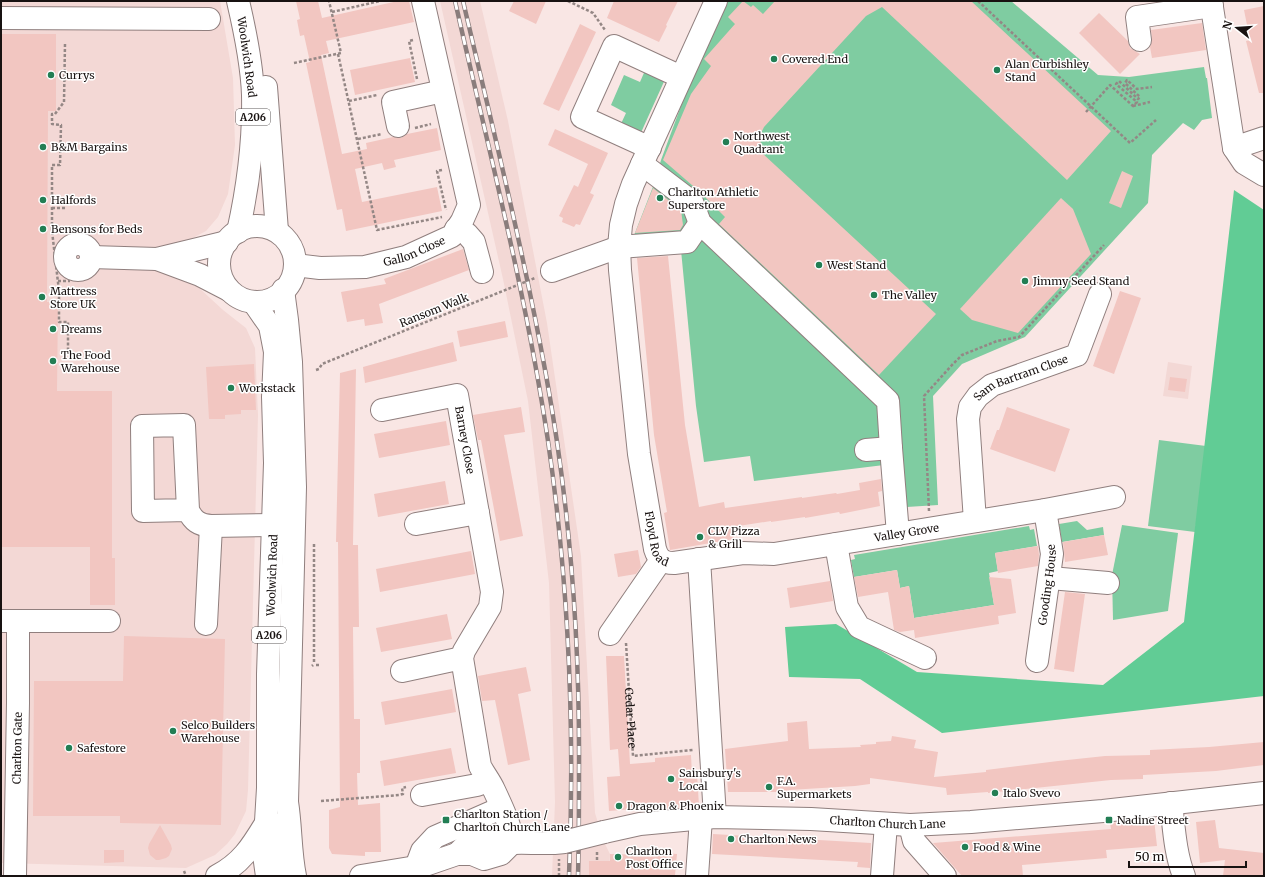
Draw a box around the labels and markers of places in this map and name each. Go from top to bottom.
place label: Covered End [782,52,848,66]
marker: Covered End [769,54,779,64]
place label: Alan Curbishley Stand [1004,57,1090,84]
marker: Alan Curbishley Stand [992,65,1002,75]
place label: Currys [59,68,95,82]
marker: Currys [46,70,56,80]
place label: Northwest Quadrant [734,129,791,156]
marker: Northwest Quadrant [721,137,731,147]
place label: B&M Bargains [51,140,127,154]
marker: B&M Bargains [38,142,48,152]
place label: Charlton Athletic Superstore [668,185,759,212]
place label: Halfords [51,193,96,207]
marker: Charlton Athletic Superstore [655,193,665,203]
marker: Halfords [38,195,48,205]
place label: Bensons for Beds [51,222,142,236]
marker: Bensons for Beds [38,224,48,234]
place label: West Stand [826,258,887,272]
marker: West Stand [814,260,824,270]
place label: Jimmy Seed Stand [1032,274,1130,288]
marker: Jimmy Seed Stand [1020,276,1030,286]
place label: Mattress Store UK [50,284,97,311]
place label: The Valley [882,288,938,302]
marker: The Valley [869,290,879,300]
marker: Mattress Store UK [37,292,47,302]
place label: Dreams [61,322,102,336]
marker: Dreams [48,324,58,334]
place label: The Food Warehouse [60,348,120,375]
marker: The Food Warehouse [48,356,58,366]
place label: Workstack [238,381,296,395]
marker: Workstack [226,383,236,393]
place label: CLV Pizza & Grill [708,524,760,551]
marker: CLV Pizza & Grill [695,532,705,542]
place label: Selco Builders Warehouse [180,718,255,745]
marker: Selco Builders Warehouse [168,726,178,736]
place label: Safestore [77,741,126,755]
marker: Safestore [64,743,74,753]
place label: Sainsbury's Local [679,766,741,793]
marker: Sainsbury's Local [666,774,676,784]
place label: F.A. Supermarkets [777,774,852,801]
marker: F.A. Supermarkets [764,782,774,792]
place label: Italo Svevo [1003,786,1061,800]
marker: Italo Svevo [990,788,1000,798]
place label: Dragon & Phoenix [627,799,724,813]
marker: Dragon & Phoenix [614,801,624,811]
place label: Charlton Station / Charlton Church Lane [454,807,570,834]
place label: Nadine Street [1117,813,1189,827]
marker: Charlton Station / Charlton Church Lane [441,815,451,825]
marker: Nadine Street [1104,815,1114,825]
place label: Charlton News [739,832,817,846]
marker: Charlton News [726,834,736,844]
place label: Food & Wine [973,840,1041,854]
marker: Food & Wine [960,842,970,852]
place label: Charlton Post Office [626,844,683,871]
marker: Charlton Post Office [613,852,623,862]

